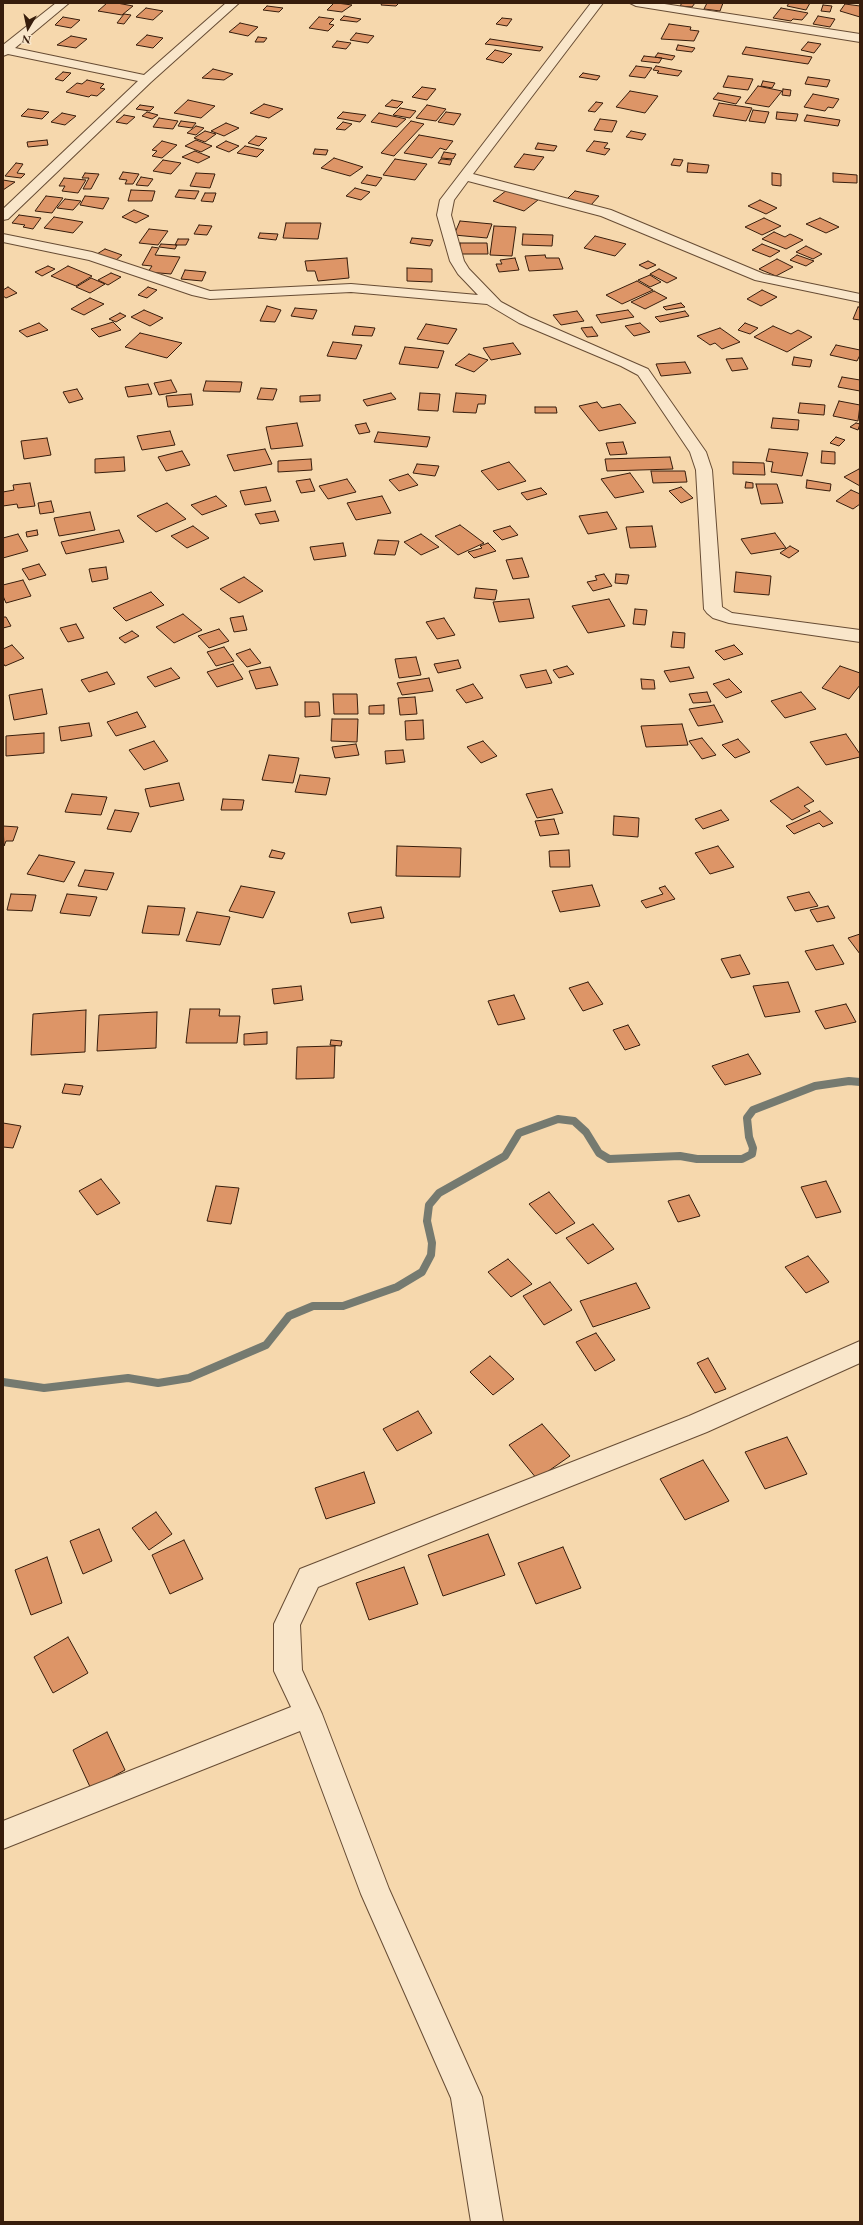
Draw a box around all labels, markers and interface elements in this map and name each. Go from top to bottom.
north arrow [8,8,48,48]
text: N [21,32,32,47]

